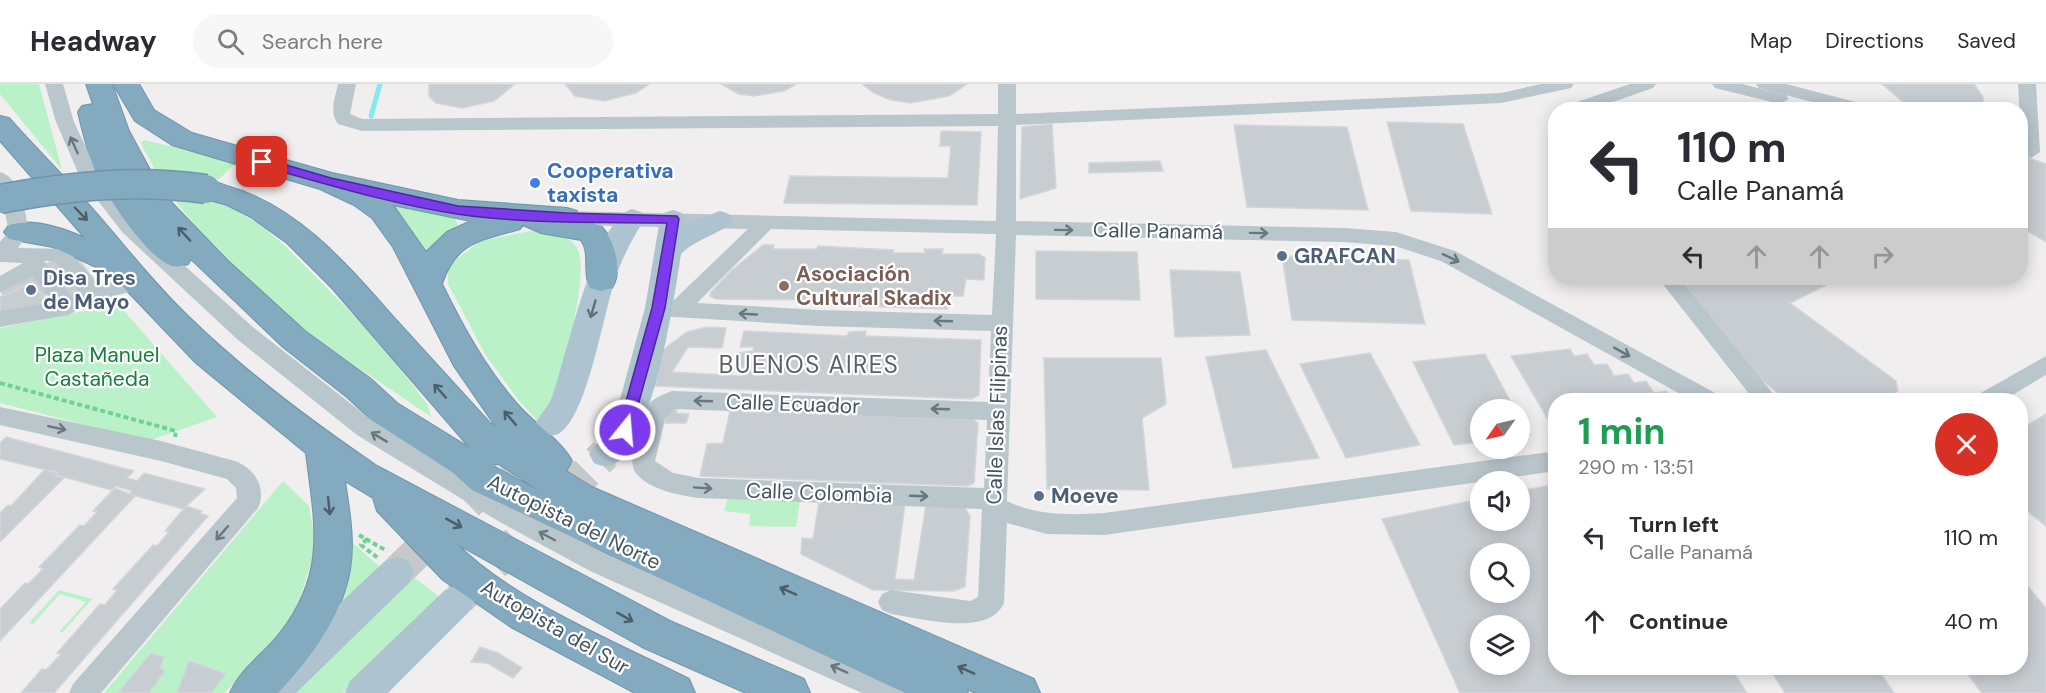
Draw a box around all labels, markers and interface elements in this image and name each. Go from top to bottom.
search box [193,14,613,68]
text: Headway [30,23,157,60]
icon: search [214,25,247,58]
text: Search here [262,27,383,56]
text: Map [1750,27,1792,55]
text: Directions [1825,27,1924,55]
text: Saved [1957,27,2016,55]
text: 110 m [1677,120,1787,175]
icon: left [1578,126,1656,204]
pin [236,136,287,187]
one-way arrow [68,137,80,155]
icon: arrive [245,145,278,178]
place label: Cooperativa taxista [547,157,674,209]
text: Calle Panamá [1677,173,1844,208]
marker: Cooperativa taxista [528,176,542,190]
one-way arrow [74,207,88,222]
street label: Calle Panamá [1093,216,1223,246]
one-way arrow [1054,224,1074,235]
one-way arrow [177,227,191,242]
one-way arrow [1249,227,1269,239]
icon: left [1677,240,1710,273]
icon: ahead [1740,240,1773,273]
icon: ahead [1803,240,1836,273]
icon: right [1866,240,1899,273]
place label: GRAFCAN [1294,242,1396,270]
marker: GRAFCAN [1275,249,1289,263]
one-way arrow [1441,252,1459,264]
place label: Asociación Cultural Skadix [796,260,952,312]
place label: Disa Tres de Mayo [43,264,136,316]
marker: Asociación Cultural Skadix [777,279,791,293]
marker: Disa Tres de Mayo [24,283,38,297]
one-way arrow [587,299,598,318]
one-way arrow [738,308,758,319]
one-way arrow [933,316,953,327]
street label: Calle Islas Filipinas [980,325,1014,505]
park label: Plaza Manuel Castañeda [35,341,159,393]
one-way arrow [1612,347,1630,358]
district label: BUENOS AIRES [719,349,899,380]
one-way arrow [433,384,447,399]
street label: Calle Ecuador [726,388,861,420]
one-way arrow [693,395,713,407]
position arrow [593,398,657,462]
north arrow [1470,399,1530,459]
map controls [1470,399,1530,675]
one-way arrow [930,404,950,415]
text: 1 min [1578,408,1666,455]
one-way arrow [503,411,517,426]
button: close [1935,413,1998,476]
one-way arrow [47,423,66,434]
one-way arrow [371,431,388,443]
text: 290 m · 13:51 [1578,454,1694,480]
street label: Autopista del Norte [483,468,665,576]
button: sound [1470,471,1530,531]
street label: Calle Colombia [745,476,893,510]
place label: Moeve [1051,482,1119,510]
one-way arrow [693,483,713,494]
marker: Moeve [1032,489,1046,503]
one-way arrow [909,491,929,502]
one-way arrow [324,496,335,515]
text: Turn left [1629,510,1719,539]
one-way arrow [444,518,462,529]
icon: left [1578,521,1611,554]
text: 110 m [1944,523,1998,552]
one-way arrow [215,525,229,540]
one-way arrow [539,529,557,541]
text: Calle Panamá [1629,539,1753,565]
button: search [1470,543,1530,603]
street label: Autopista del Sur [476,573,635,681]
one-way arrow [779,585,797,596]
icon: ahead [1578,605,1611,638]
text: Continue [1629,607,1728,636]
text: 40 m [1944,607,1998,636]
one-way arrow [616,611,633,623]
button: layers [1470,615,1530,675]
one-way arrow [830,663,848,675]
one-way arrow [958,664,976,675]

